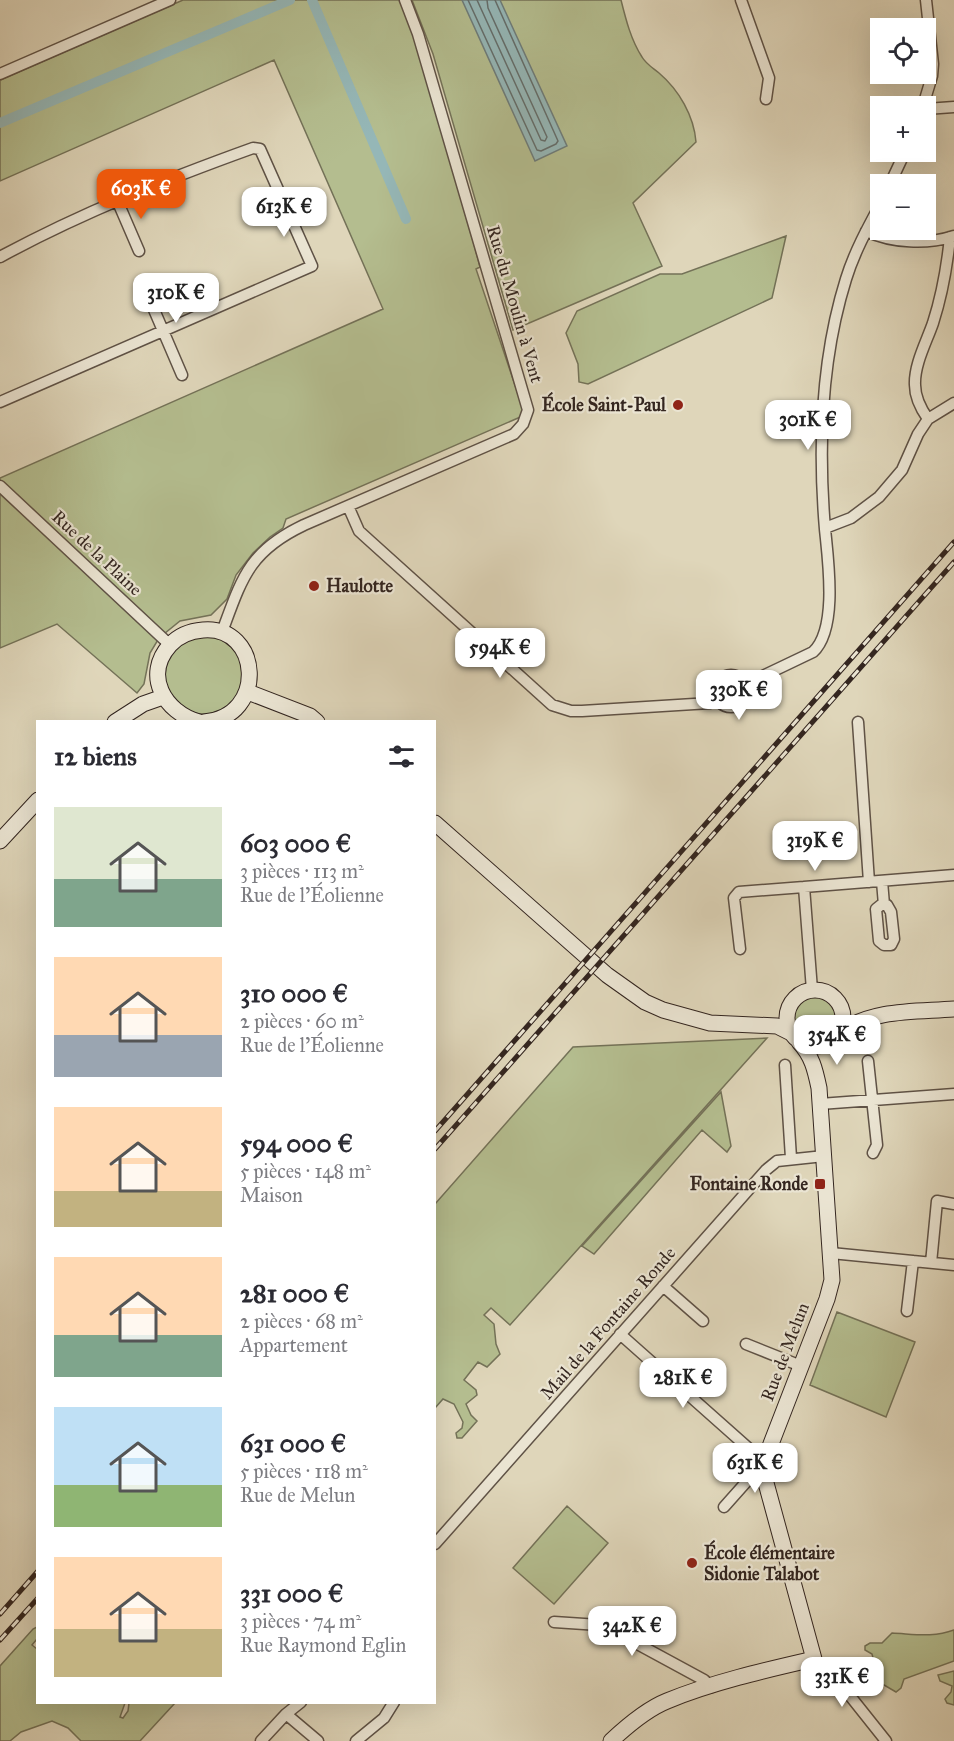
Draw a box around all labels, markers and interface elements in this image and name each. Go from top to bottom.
map controls [870,18,936,240]
button: locate [870,18,936,84]
button: + [870,96,936,162]
pin: 603K € [92,169,190,220]
button: − [870,174,936,240]
text: 603K € [111,176,171,200]
pin: 613K € [235,187,333,238]
text: 613K € [256,194,312,218]
street label: Rue du Moulin à Vent [482,223,548,386]
pin: 310K € [127,273,225,324]
text: 310K € [147,280,205,304]
place label: École Saint-Paul [542,391,667,416]
marker: École Saint-Paul [671,398,685,412]
pin: 301K € [759,400,857,451]
text: 301K € [779,407,837,431]
street label: Rue de la Plaine [47,506,147,600]
place label: Haulotte [326,575,394,597]
marker: Haulotte [307,579,321,593]
pin: 594K € [451,628,549,679]
text: 594K € [469,635,531,659]
pin: 330K € [690,670,788,721]
text: 330K € [710,677,768,701]
text: 12 biens [54,740,137,772]
icon: filters [385,740,418,773]
pin: 319K € [766,821,864,872]
text: 603 000 € [240,827,351,859]
text: 319K € [786,828,844,852]
icon: home [102,831,174,903]
text: 3 pièces · 113 m² [240,859,364,883]
text: Rue de l'Éolienne [240,883,384,907]
text: 310 000 € [240,977,348,1009]
icon: home [102,981,174,1053]
text: 2 pièces · 60 m² [240,1009,364,1033]
pin: 354K € [788,1015,886,1066]
text: 354K € [808,1022,866,1046]
text: Rue de l'Éolienne [240,1033,384,1057]
text: 594 000 € [240,1127,353,1159]
icon: home [102,1131,174,1203]
text: 5 pièces · 148 m² [240,1159,371,1183]
place label: Fontaine Ronde [690,1173,809,1195]
marker: Fontaine Ronde [813,1177,827,1191]
text: Maison [240,1183,303,1207]
street label: Mail de la Fontaine Ronde [536,1242,680,1404]
text: 281 000 € [240,1277,349,1309]
icon: home [102,1281,174,1353]
street label: Rue de Melun [756,1299,814,1404]
text: 2 pièces · 68 m² [240,1309,363,1333]
text: Appartement [240,1333,348,1357]
pin: 281K € [634,1358,732,1409]
text: 281K € [653,1365,713,1389]
text: 631 000 € [240,1427,346,1459]
icon: home [102,1431,174,1503]
pin: 631K € [706,1443,804,1494]
text: 631K € [727,1450,783,1474]
text: 5 pièces · 118 m² [240,1459,368,1483]
text: Rue de Melun [240,1483,355,1507]
place label: École élémentaire Sidonie Talabot [704,1539,835,1585]
marker: École élémentaire Sidonie Talabot [685,1556,699,1570]
text: 331 000 € [240,1577,343,1609]
icon: home [102,1581,174,1653]
pin: 342K € [583,1606,681,1657]
text: 3 pièces · 74 m² [240,1609,361,1633]
text: 342K € [602,1613,662,1637]
text: Rue Raymond Eglin [240,1633,406,1657]
pin: 331K € [793,1657,891,1708]
text: 331K € [815,1664,869,1688]

